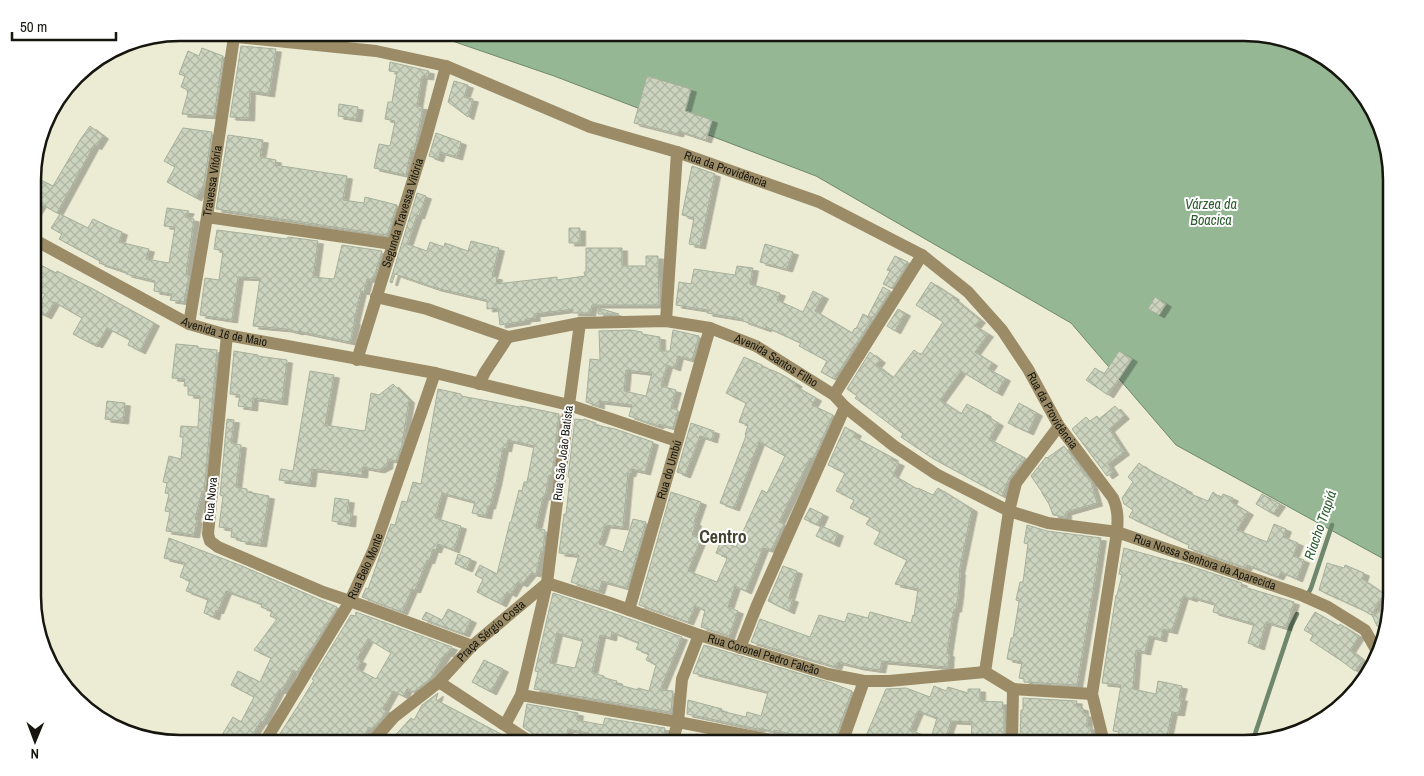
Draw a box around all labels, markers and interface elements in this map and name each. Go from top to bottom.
scale bar [12,10,116,42]
text: 50 m [20,16,47,37]
street label: Travessa Vitória [199,144,226,218]
street label: Rua da Providência [682,147,770,191]
street label: Segunda Travessa Vitória [378,156,427,270]
water label: Várzea da Boacica [1185,195,1237,229]
street label: Avenida 16 de Maio [178,313,269,350]
street label: Avenida Santos Filho [731,330,821,391]
street label: Rua da Providência [1023,369,1082,453]
street label: Rua São João Batista [549,404,577,501]
street label: Rua do Umbú [653,438,685,501]
street label: Rua Nova [201,476,221,521]
water label: Riacho Trapiá [1300,488,1340,562]
district label: Centro [699,524,747,549]
street label: Rua Nossa Senhora da Aparecida [1131,530,1279,594]
street label: Rua Belo Monte [344,531,387,602]
street label: Praça Sérgio Costa [454,596,529,665]
street label: Rua Coronel Pedro Falcão [705,630,821,679]
north arrow [10,716,60,766]
text: N [30,745,39,763]

